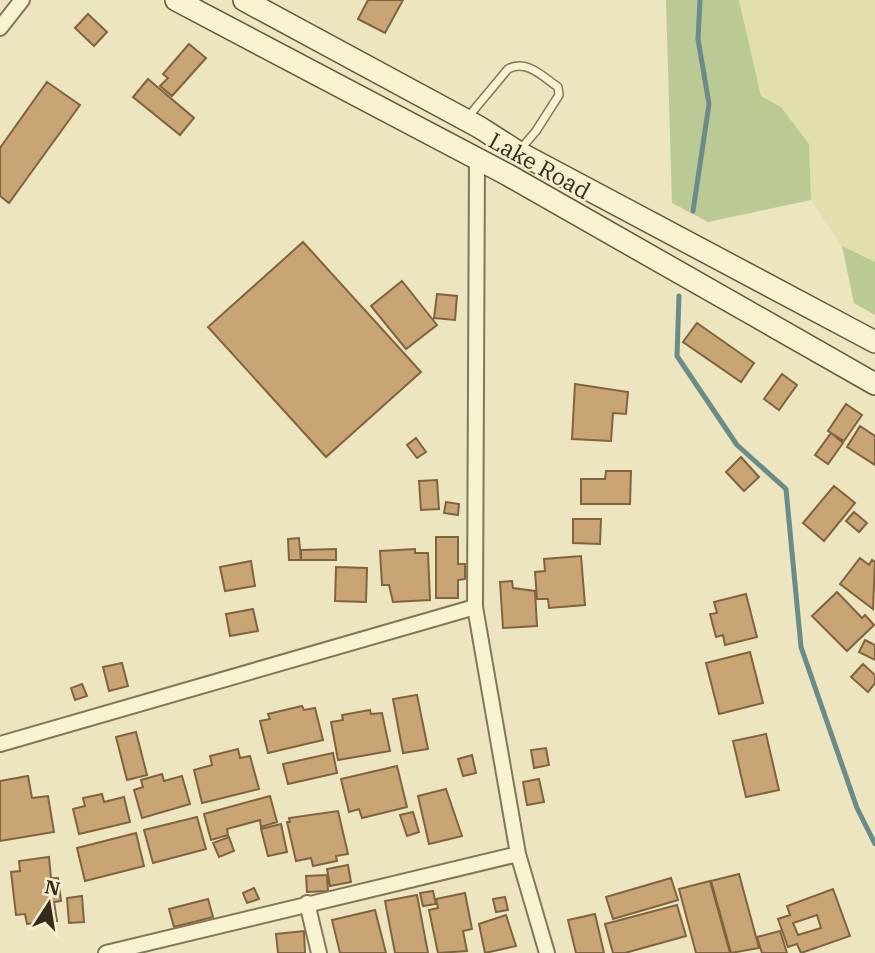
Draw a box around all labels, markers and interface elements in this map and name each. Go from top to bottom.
street label: Lake Road [484,125,596,205]
north arrow [14,869,84,939]
text: N [43,874,62,901]

